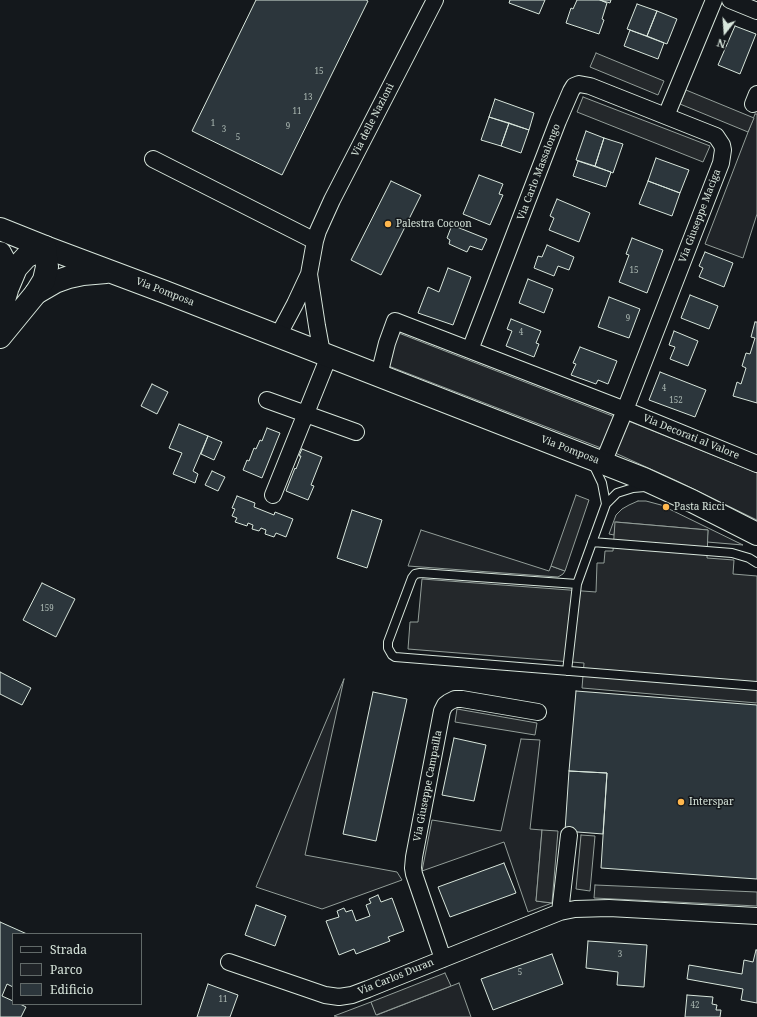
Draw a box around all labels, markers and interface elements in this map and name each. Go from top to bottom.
north arrow [705,12,745,52]
text: N [715,36,728,52]
house number: 15 [315,67,323,77]
street label: Via delle Nazioni [349,81,397,159]
house number: 13 [304,93,312,103]
house number: 11 [293,107,301,117]
house number: 1 [211,119,215,129]
house number: 9 [286,122,290,132]
street label: Via Carlo Massalongo [515,122,563,222]
house number: 3 [222,125,226,135]
house number: 5 [236,133,240,143]
street label: Via Giuseppe Maciga [677,168,723,264]
place label: Palestra Cocoon [396,218,472,230]
marker: Palestra Cocoon [383,219,393,229]
house number: 15 [630,266,638,276]
street label: Via Pomposa [134,275,196,309]
house number: 9 [626,314,630,324]
house number: 4 [519,328,523,338]
house number: 4 [662,384,666,394]
house number: 152 [669,396,683,406]
street label: Via Decorati al Valore [641,412,741,462]
street label: Via Pomposa [539,433,601,467]
place label: Pasta Ricci [674,501,725,513]
marker: Pasta Ricci [661,502,671,512]
house number: 159 [40,604,54,614]
street label: Via Giuseppe Campailla [411,729,445,843]
place label: Interspar [689,796,734,808]
marker: Interspar [676,797,686,807]
legend [12,933,142,1005]
text: Strada [50,941,87,958]
house number: 3 [618,950,622,960]
street label: Via Carlos Duran [356,956,436,998]
text: Parco [50,961,82,978]
house number: 5 [518,968,522,978]
text: Edificio [50,981,93,998]
house number: 11 [219,995,227,1005]
house number: 42 [691,1001,699,1011]

